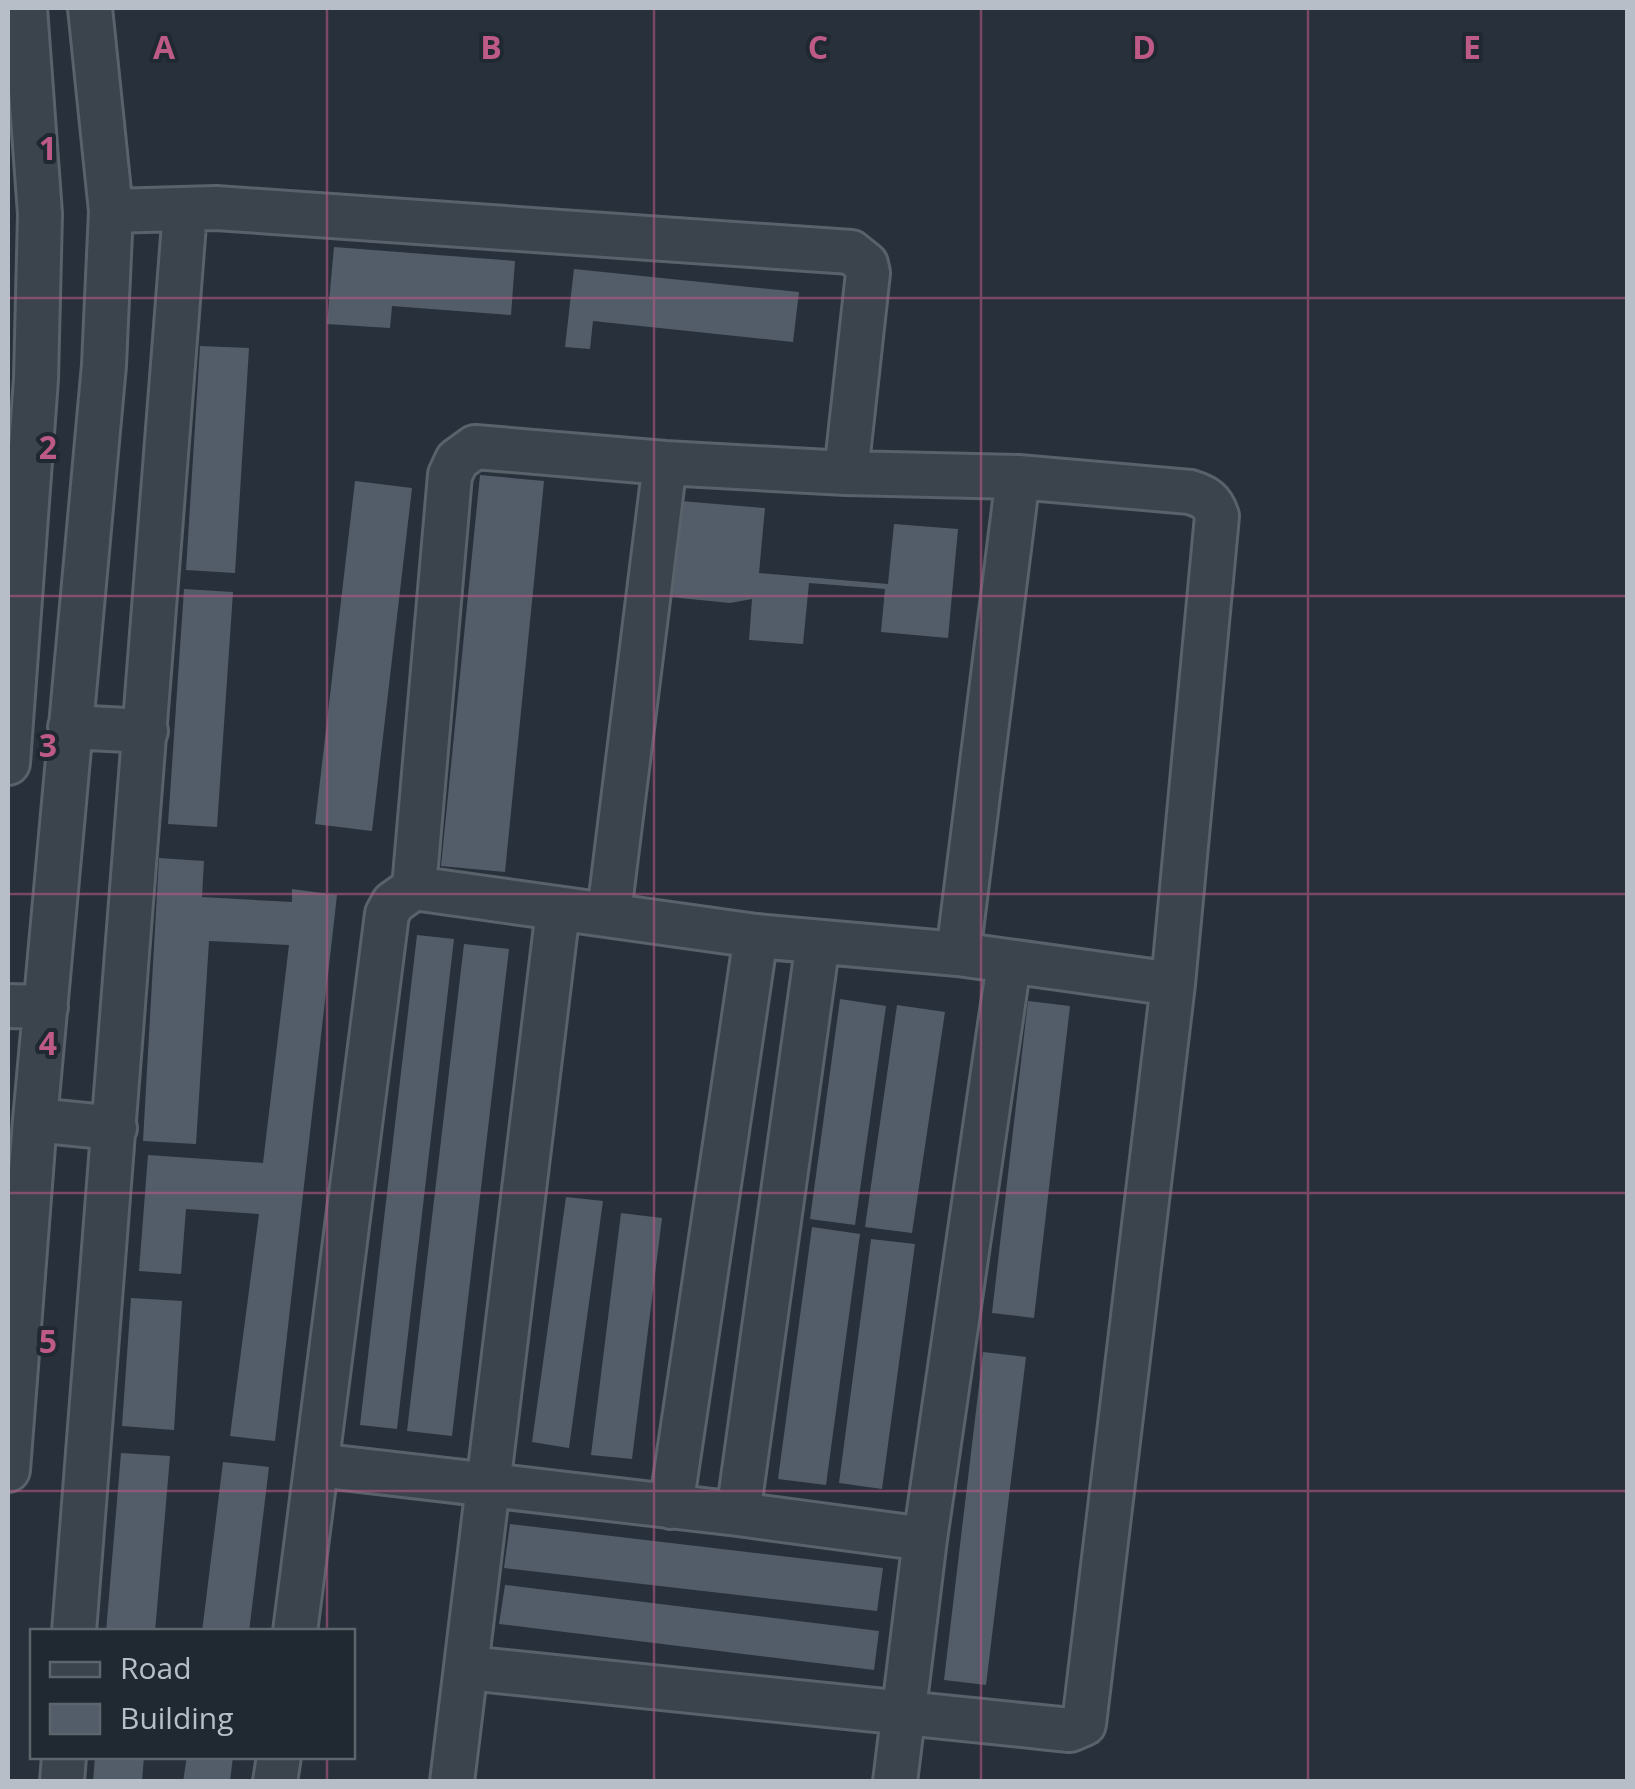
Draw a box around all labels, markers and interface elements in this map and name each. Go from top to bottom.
text: A [153,25,176,68]
text: B [480,25,502,68]
text: C [808,25,828,68]
text: D [1132,25,1156,68]
text: E [1463,25,1481,68]
text: 1 [39,126,57,169]
text: 2 [39,425,57,468]
text: 3 [39,723,57,766]
text: 4 [39,1021,57,1064]
text: 5 [39,1319,57,1362]
legend [30,1629,355,1759]
text: Road [120,1647,192,1688]
text: Building [120,1697,234,1738]

